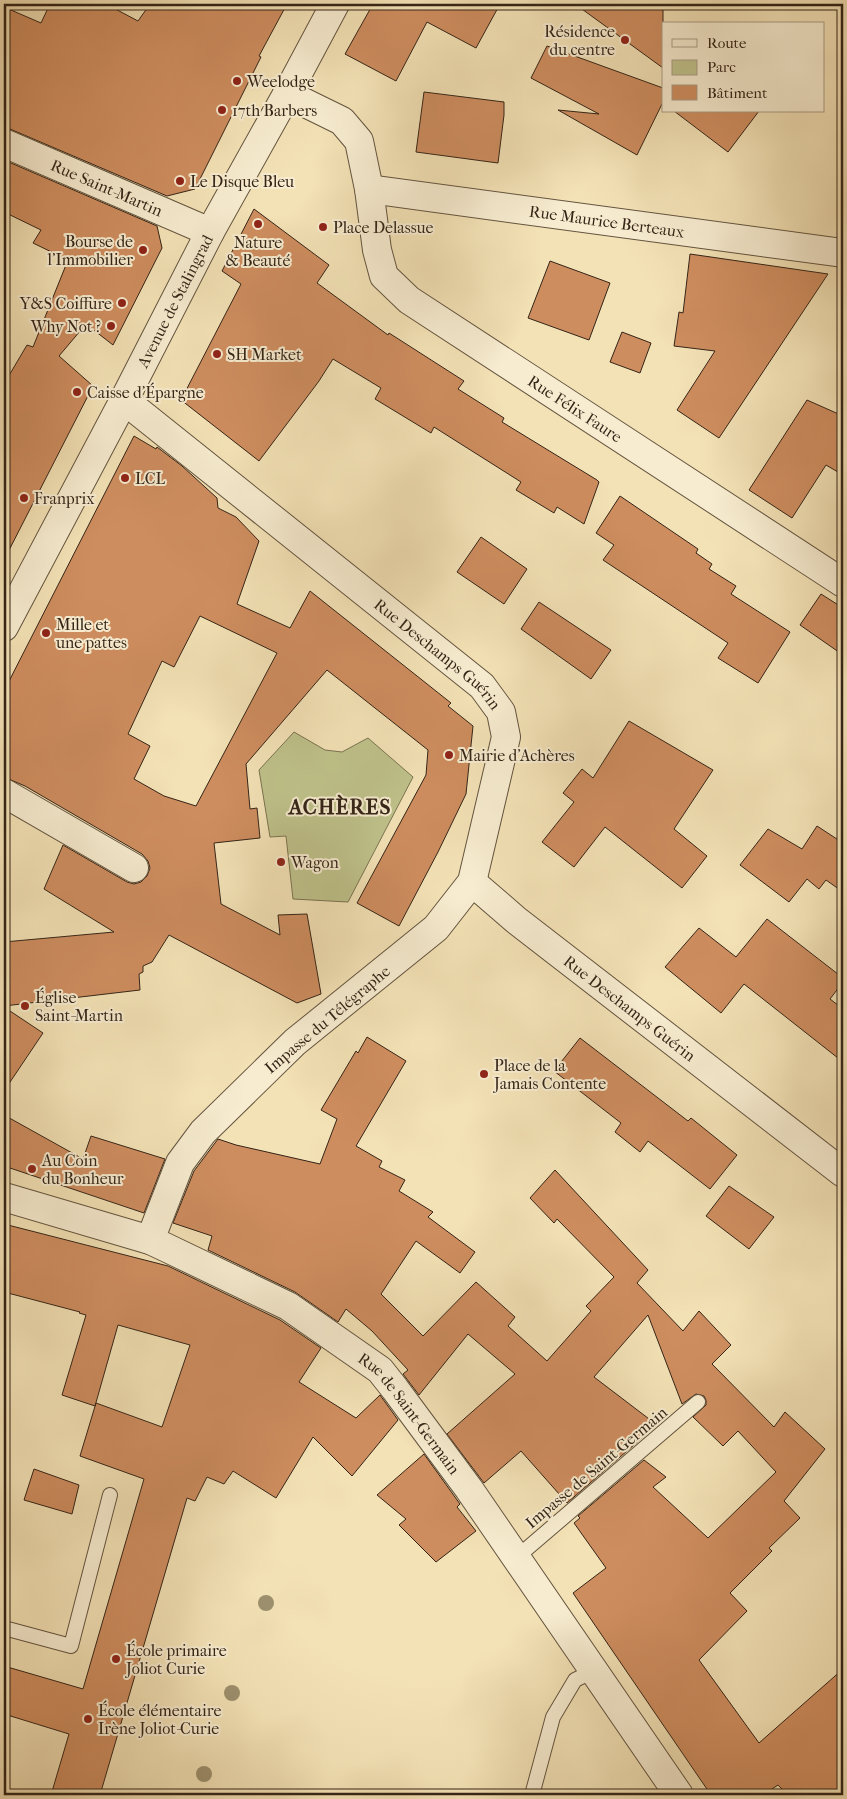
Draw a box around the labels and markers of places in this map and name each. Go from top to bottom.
place label: Résidence du centre [544,22,615,59]
marker: Résidence du centre [619,34,631,46]
place label: Weelodge [246,72,315,91]
marker: Weelodge [231,75,243,87]
place label: 17th Barbers [232,101,317,120]
marker: 17th Barbers [216,104,228,116]
place label: Le Disque Bleu [190,172,294,191]
marker: Le Disque Bleu [174,175,186,187]
marker: Nature & Beauté [252,218,264,230]
place label: Place Delassue [333,218,434,237]
marker: Place Delassue [317,221,329,233]
place label: Bourse de l'Immobilier [47,232,133,269]
place label: Nature & Beauté [226,233,291,270]
marker: Bourse de l'Immobilier [137,244,149,256]
place label: Y&S Coiffure [19,294,112,313]
marker: Y&S Coiffure [116,297,128,309]
place label: Why Not ? [30,317,101,336]
marker: Why Not ? [105,320,117,332]
place label: SH Market [227,345,302,364]
marker: SH Market [211,348,223,360]
place label: Caisse d'Épargne [87,382,204,402]
marker: Caisse d'Épargne [71,386,83,398]
place label: LCL [135,469,165,488]
marker: LCL [119,472,131,484]
place label: Franprix [34,489,95,508]
marker: Franprix [18,492,30,504]
place label: Mille et une pattes [55,615,127,652]
marker: Mille et une pattes [40,627,52,639]
place label: Mairie d'Achères [459,746,575,765]
marker: Mairie d'Achères [443,749,455,761]
place label: Wagon [290,853,340,872]
marker: Wagon [275,856,287,868]
place label: Église Saint-Martin [35,987,124,1025]
marker: Église Saint-Martin [19,1000,31,1012]
place label: Place de la Jamais Contente [492,1056,606,1093]
marker: Place de la Jamais Contente [478,1068,490,1080]
place label: Au Coin du Bonheur [41,1151,124,1188]
marker: Au Coin du Bonheur [26,1163,38,1175]
place label: École primaire Joliot Curie [124,1640,227,1678]
marker: École primaire Joliot Curie [110,1653,122,1665]
place label: École élémentaire Irène Joliot-Curie [98,1700,221,1738]
marker: École élémentaire Irène Joliot-Curie [82,1713,94,1725]

